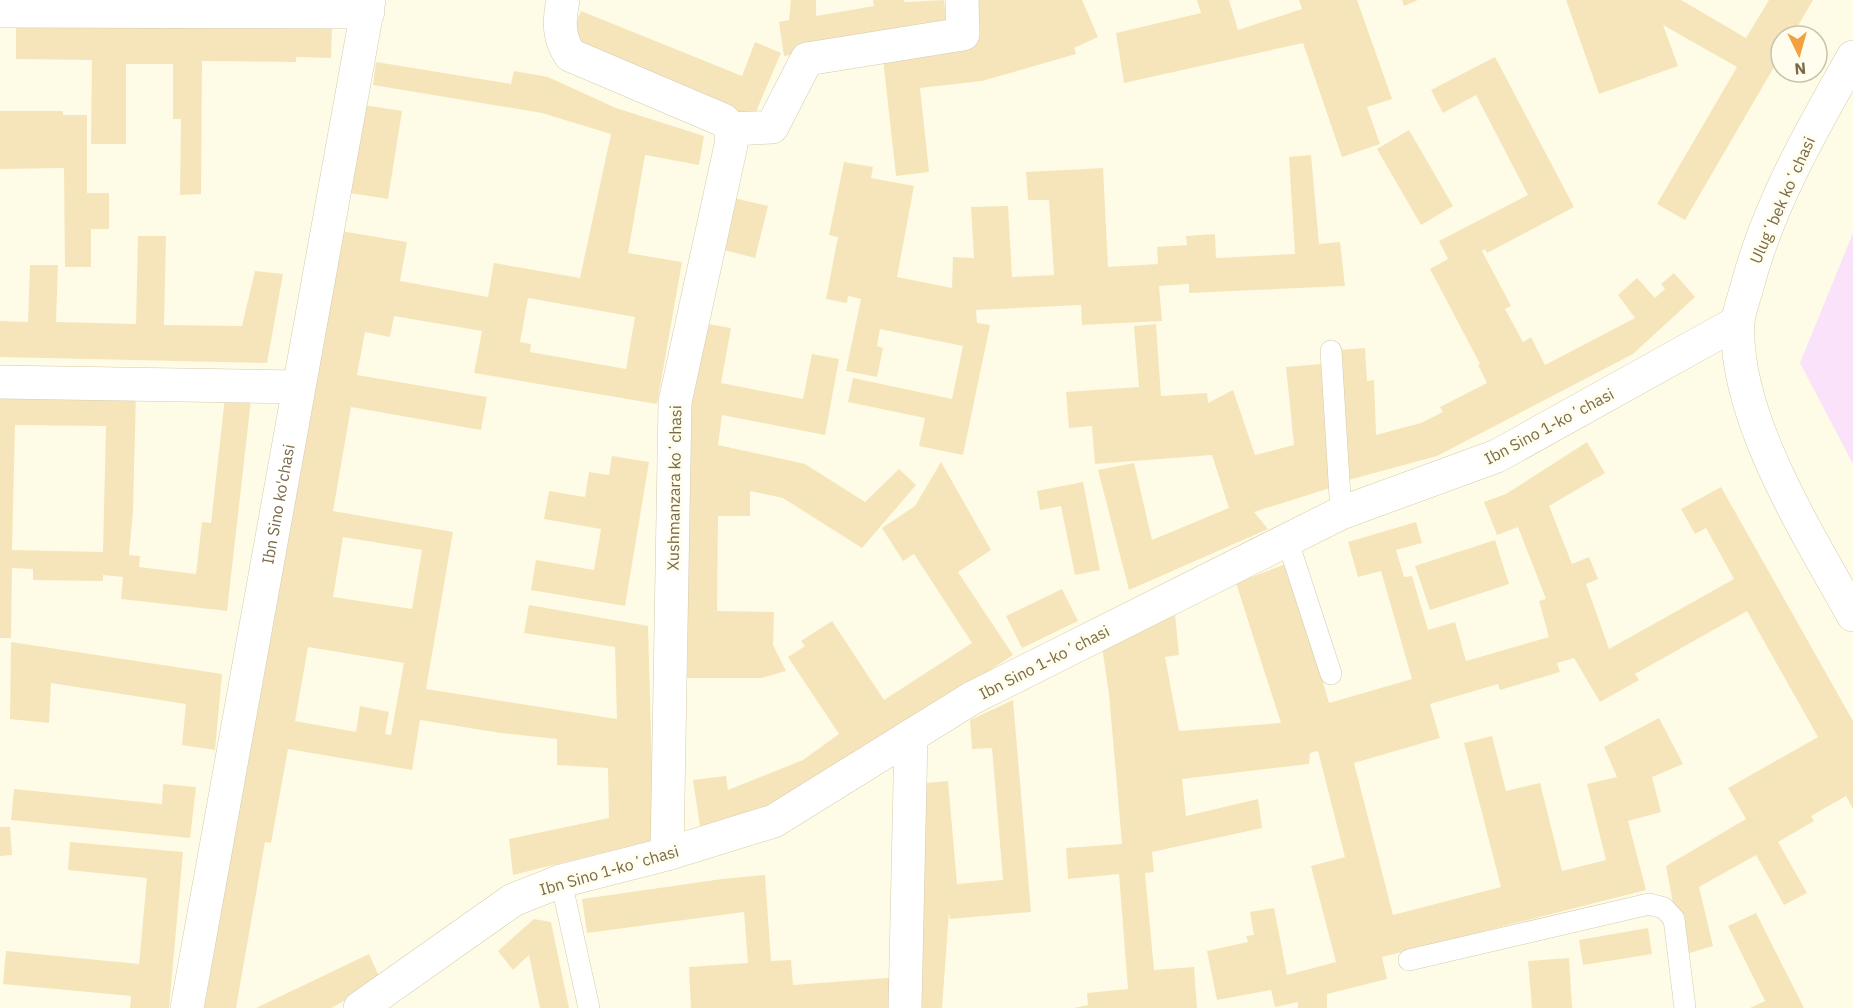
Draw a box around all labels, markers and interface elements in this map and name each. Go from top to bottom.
north arrow [1769,24,1829,84]
text: N [1794,58,1807,79]
street label: Ulugʻbek koʻchasi [1745,133,1819,267]
street label: Ibn Sino 1-koʼchasi [1481,383,1617,469]
street label: Xushmanzara koʻchasi [663,405,685,571]
street label: Ibn Sino ko'chasi [257,443,299,566]
street label: Ibn Sino 1-koʼchasi [975,620,1113,704]
street label: Ibn Sino 1-koʼchasi [537,841,681,899]

